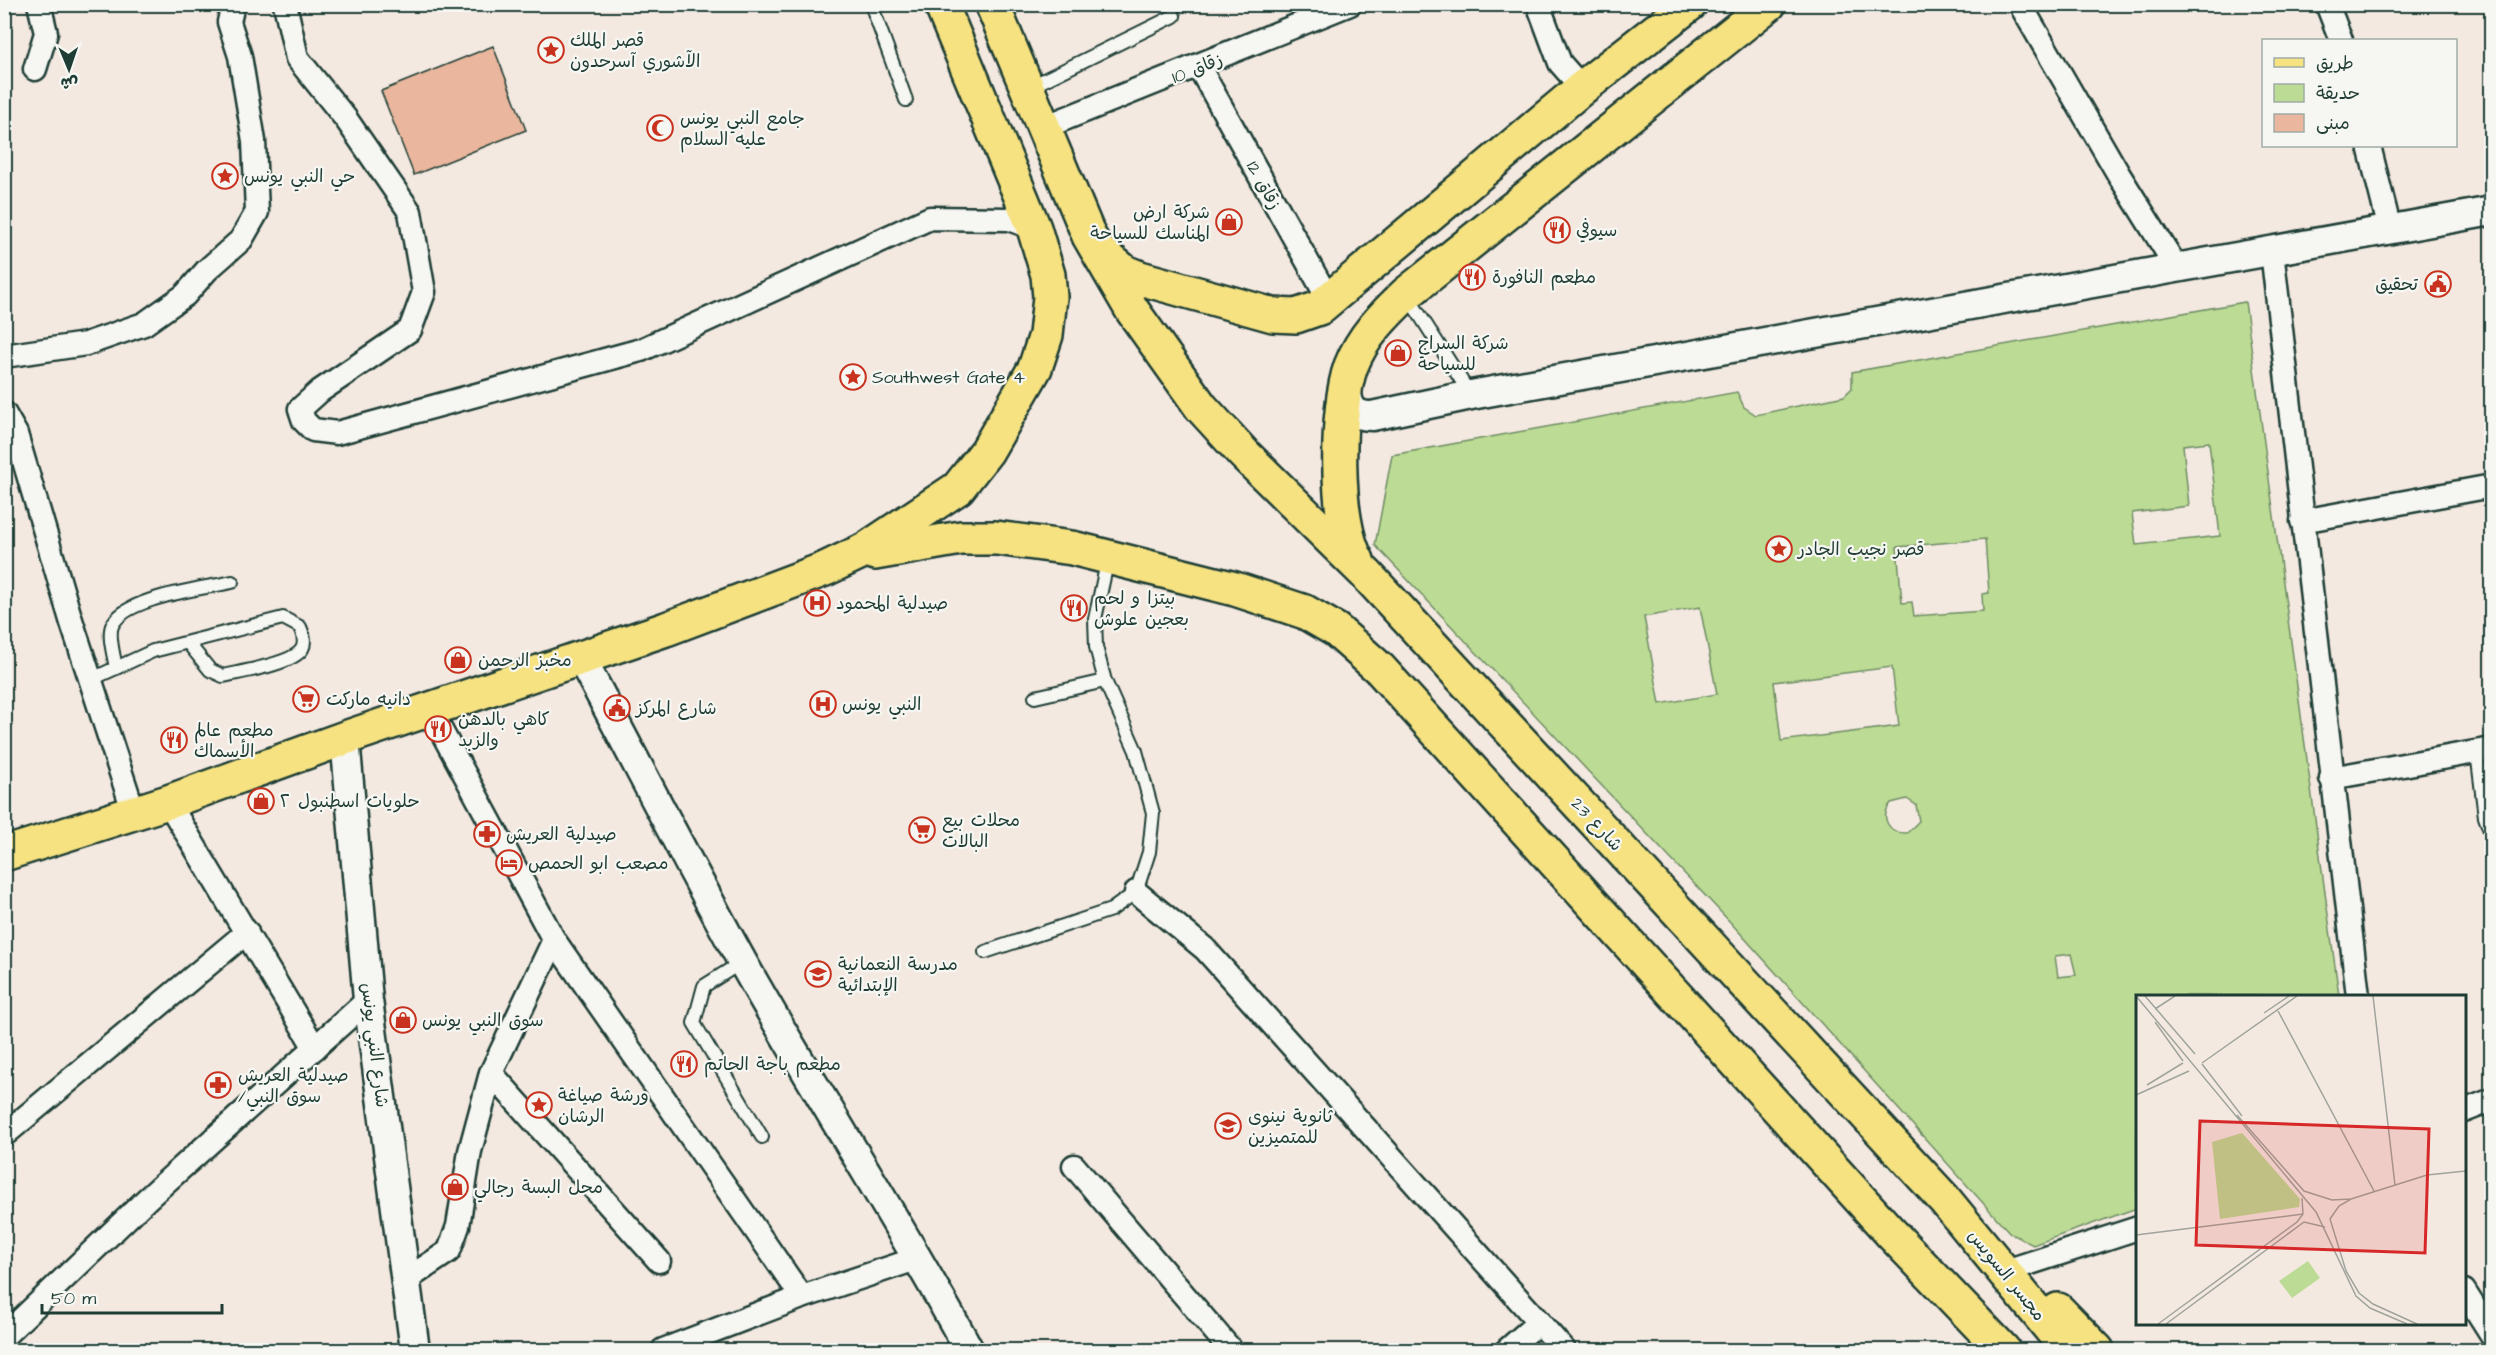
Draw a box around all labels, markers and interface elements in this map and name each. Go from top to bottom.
place label: قصر الملك الآشوري آسرحدون [570,28,700,74]
place icon: قصر الملك الآشوري آسرحدون [536,35,566,65]
north arrow [39,39,99,99]
legend [2262,39,2457,147]
street label: زقاق 10 [1168,47,1226,90]
text: طريق [2316,51,2354,76]
text: ش [60,72,79,94]
text: حديقة [2316,81,2360,106]
place label: جامع النبي يونس عليه السلام [680,106,805,153]
text: مبنى [2316,111,2350,136]
mosque icon: جامع النبي يونس عليه السلام [645,113,675,143]
street label: زقاق 12 [1240,156,1287,214]
place icon: حي النبي يونس [210,161,240,191]
place label: حي النبي يونس [244,164,355,192]
place label: شركة ارض المناسك للسياحة [1090,200,1210,246]
shop icon: شركة ارض المناسك للسياحة [1214,207,1244,237]
restaurant icon: سيوفي [1542,215,1572,245]
place label: سيوفي [1576,218,1617,243]
restaurant icon: مطعم النافورة [1457,262,1487,292]
place label: مطعم النافورة [1492,265,1596,291]
public building icon: تحقيق [2423,269,2453,299]
place label: تحقيق [2375,272,2419,297]
place label: شركة السراج للسياحة [1418,331,1509,377]
shop icon: شركة السراج للسياحة [1383,338,1413,368]
place icon: Southwest Gate 4 [838,362,868,392]
place label: Southwest Gate 4 [872,365,1025,390]
place icon: قصر نجيب الجادر [1764,534,1794,564]
place label: قصر نجيب الجادر [1796,537,1925,562]
place label: بيتزا و لحم بعجين علوش [1094,586,1189,632]
hospital icon: صيدلية المحمود [802,588,832,618]
place label: صيدلية المحمود [836,591,948,616]
restaurant icon: بيتزا و لحم بعجين علوش [1059,593,1089,623]
shop icon: مخبز الرحمن [443,645,473,675]
place label: مخبز الرحمن [478,648,572,673]
supermarket icon: دانيه ماركت [291,684,321,714]
place label: دانيه ماركت [326,687,411,712]
hospital icon: النبي يونس [808,689,838,719]
place label: النبي يونس [842,692,921,720]
public building icon: شارع المركز [602,693,632,723]
place label: شارع المركز [634,696,717,721]
place label: كاهي بالدهن والزبد [458,707,550,753]
restaurant icon: كاهي بالدهن والزبد [423,714,453,744]
place label: مطعم عالم الأسماك [194,718,274,764]
restaurant icon: مطعم عالم الأسماك [159,725,189,755]
shop icon: حلويات اسطنبول ٢ [246,786,276,816]
place label: حلويات اسطنبول ٢ [280,789,420,814]
street label: شارع 23 [1565,792,1628,857]
place label: محلات بيع البالات [942,808,1020,854]
supermarket icon: محلات بيع البالات [907,815,937,845]
pharmacy icon: صيدلية العريش [472,819,502,849]
place label: صيدلية العريش [506,822,617,847]
hotel icon: مصعب ابو الحمص [494,848,524,878]
place label: مصعب ابو الحمص [528,851,668,876]
place label: مدرسة النعمانية الإبتدائية [838,952,958,998]
school or university icon: مدرسة النعمانية الإبتدائية [803,959,833,989]
street label: شارع النبي يونس [351,981,395,1109]
inset map [2136,995,2466,1325]
shop icon: سوق النبي يونس [388,1005,418,1035]
place label: سوق النبي يونس [422,1008,544,1036]
restaurant icon: مطعم باجة الحاتم [669,1049,699,1079]
place label: مطعم باجة الحاتم [704,1052,841,1078]
place label: صيدلية العريش /سوق النبي [238,1063,349,1112]
pharmacy icon: صيدلية العريش /سوق النبي [203,1070,233,1100]
place label: ورشة صياغة الرشان [558,1083,649,1129]
place icon: ورشة صياغة الرشان [524,1090,554,1120]
place label: ثانوية نينوى للمتميزين [1248,1104,1333,1150]
school or university icon: ثانوية نينوى للمتميزين [1213,1111,1243,1141]
shop icon: محل البسة رجالي [440,1172,470,1202]
place label: محل البسة رجالي [474,1175,603,1203]
street label: مجسر السويس [1962,1224,2051,1326]
scale bar [42,1277,222,1315]
text: 50 m [51,1286,96,1311]

